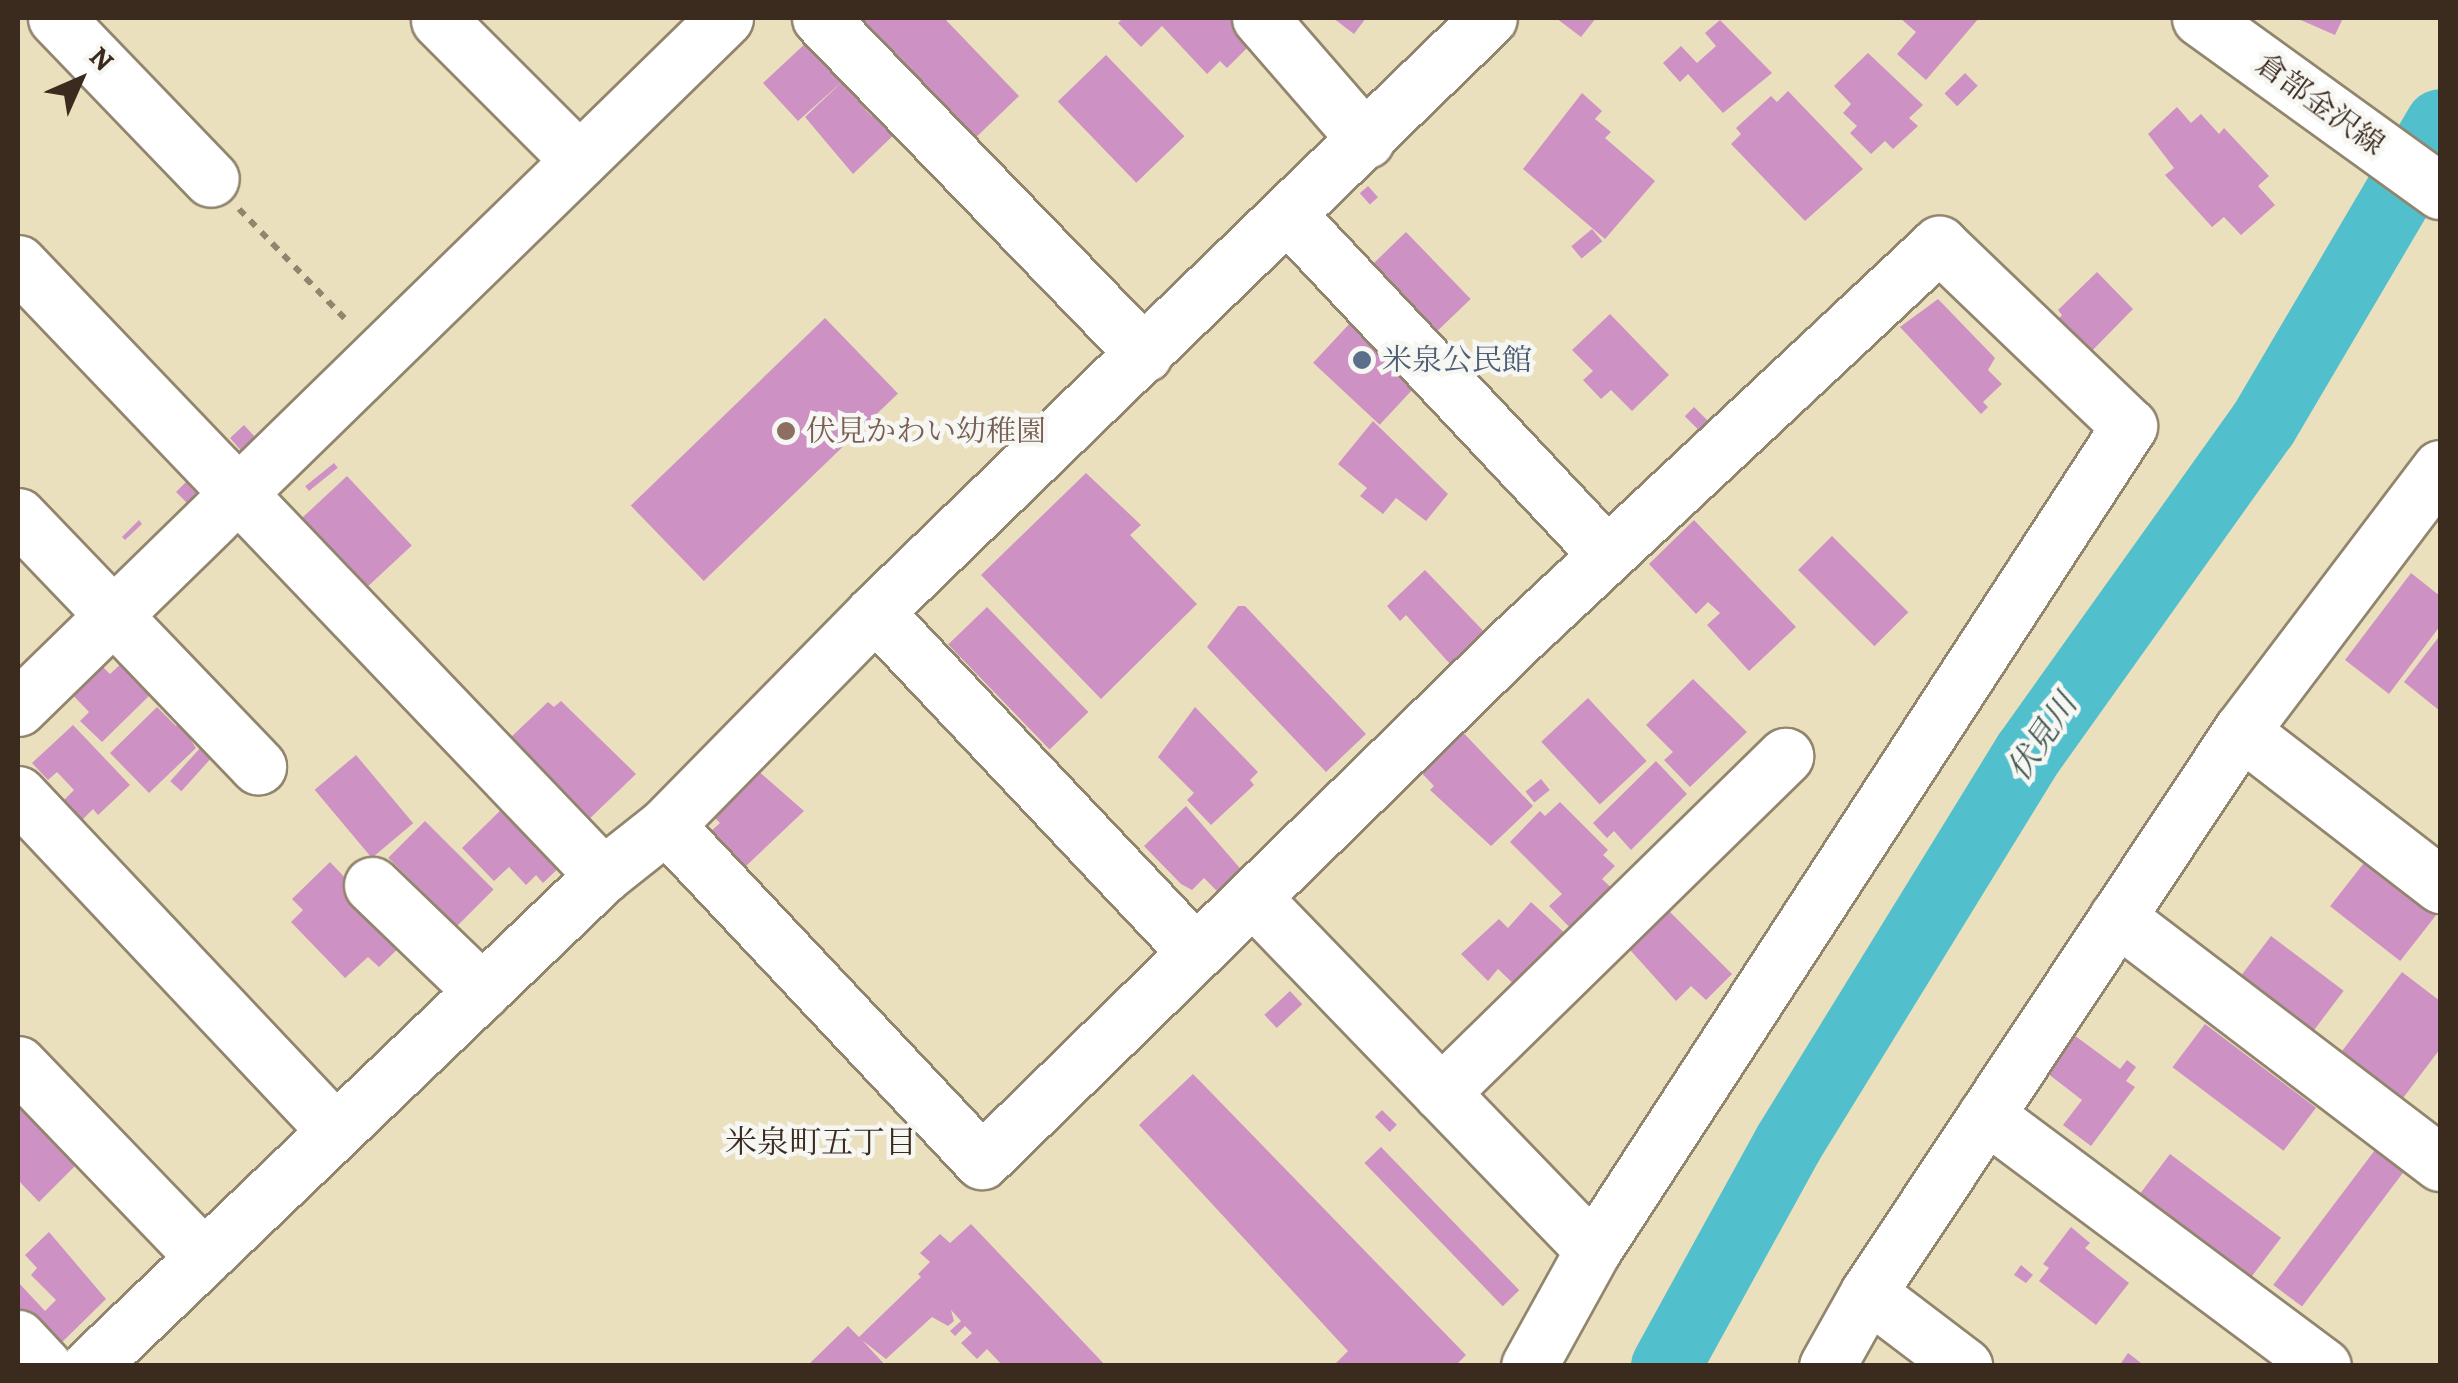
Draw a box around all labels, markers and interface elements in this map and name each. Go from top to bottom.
north arrow [30,30,130,130]
text: N [81,38,122,79]
street label: 倉部金沢線 [2249,45,2391,163]
place label: 米泉公民館 [1382,342,1532,378]
marker: 米泉公民館 [1351,349,1373,371]
place label: 伏見かわい幼稚園 [806,413,1046,449]
marker: 伏見かわい幼稚園 [775,420,797,442]
water label: 伏見川 [1999,686,2085,788]
district label: 米泉町五丁目 [725,1123,917,1161]

